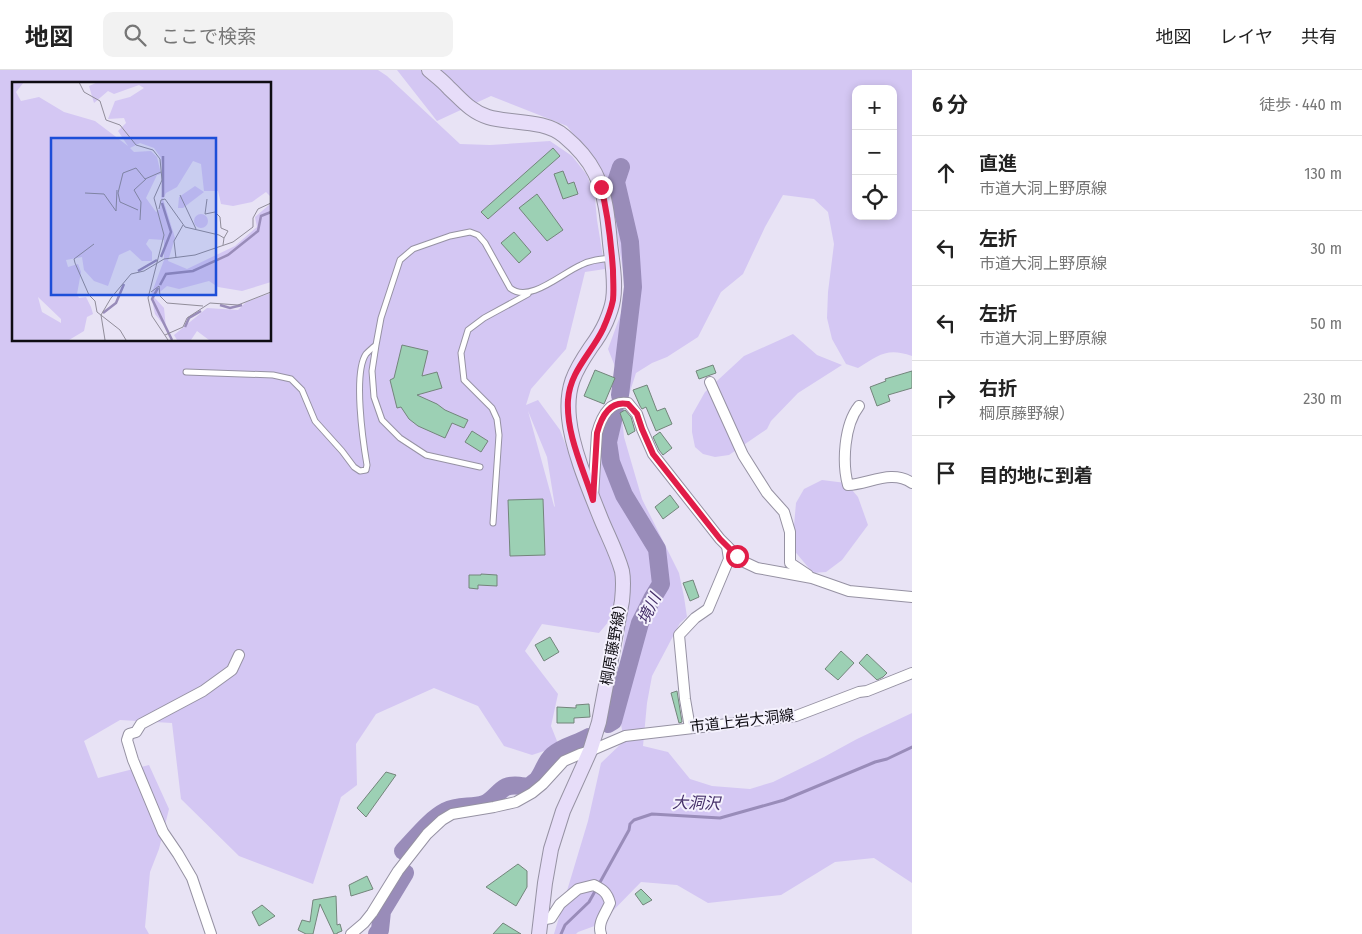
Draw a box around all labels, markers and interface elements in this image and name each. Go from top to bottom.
search box [103,12,453,57]
icon: search [121,21,149,49]
text: 地図 [25,23,73,51]
text: ここで検索 [161,25,256,48]
text: 地図 [1156,26,1192,48]
text: レイヤ [1220,26,1273,48]
text: 共有 [1301,26,1337,48]
inset map [12,82,271,341]
map controls [852,85,897,220]
button: + [852,85,897,130]
text: 6 分 [932,92,968,118]
text: 徒歩 · 440 m [1259,95,1342,114]
button: − [852,130,897,175]
text: 直進 [979,152,1017,175]
icon: ahead [932,159,960,187]
text: 130 m [1304,164,1342,183]
button: locate [852,175,897,220]
route end [590,176,613,199]
text: 市道大洞上野原線 [979,179,1107,198]
text: 左折 [979,227,1017,250]
icon: left [932,234,960,262]
text: 30 m [1310,239,1342,258]
text: 市道大洞上野原線 [979,254,1107,273]
text: 左折 [979,302,1017,325]
icon: left [932,309,960,337]
text: 50 m [1310,314,1342,333]
text: 市道大洞上野原線 [979,329,1107,348]
text: 右折 [979,377,1017,400]
icon: right [932,384,960,412]
text: 230 m [1303,389,1342,408]
text: 棡原藤野線） [979,404,1075,423]
icon: arrive [932,459,960,487]
text: 目的地に到着 [979,464,1093,487]
route start [726,545,749,568]
water label: 境川 [633,589,665,628]
street label: 棡原藤野線） [597,595,631,687]
street label: 市道上岩大洞線 [689,706,795,736]
water label: 大洞沢 [672,793,722,813]

